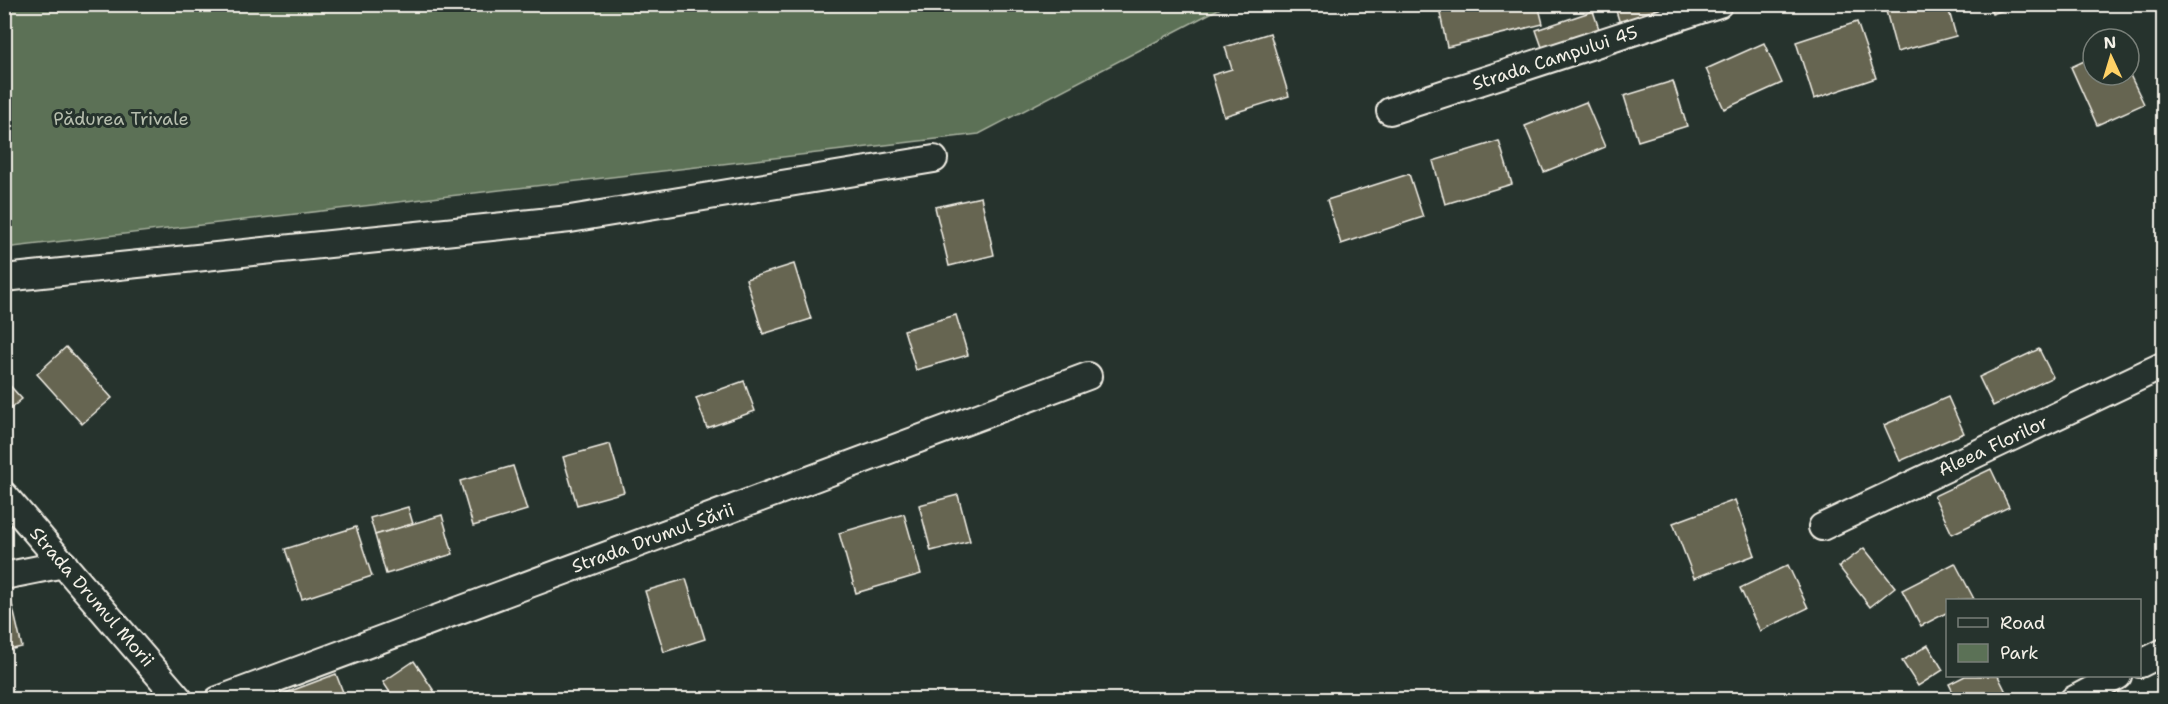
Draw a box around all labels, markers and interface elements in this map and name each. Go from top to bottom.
street label: Strada Campului 45 [1469,20,1641,96]
north arrow [2081,27,2141,87]
text: N [2103,32,2117,53]
park label: Pădurea Trivale [53,107,189,131]
street label: Aleea Florilor [1934,410,2052,482]
street label: Strada Drumul Sării [568,497,738,579]
street label: Strada Drumul Morii [24,522,160,672]
legend [1946,599,2141,677]
text: Road [2000,611,2045,635]
text: Park [2000,641,2039,665]

